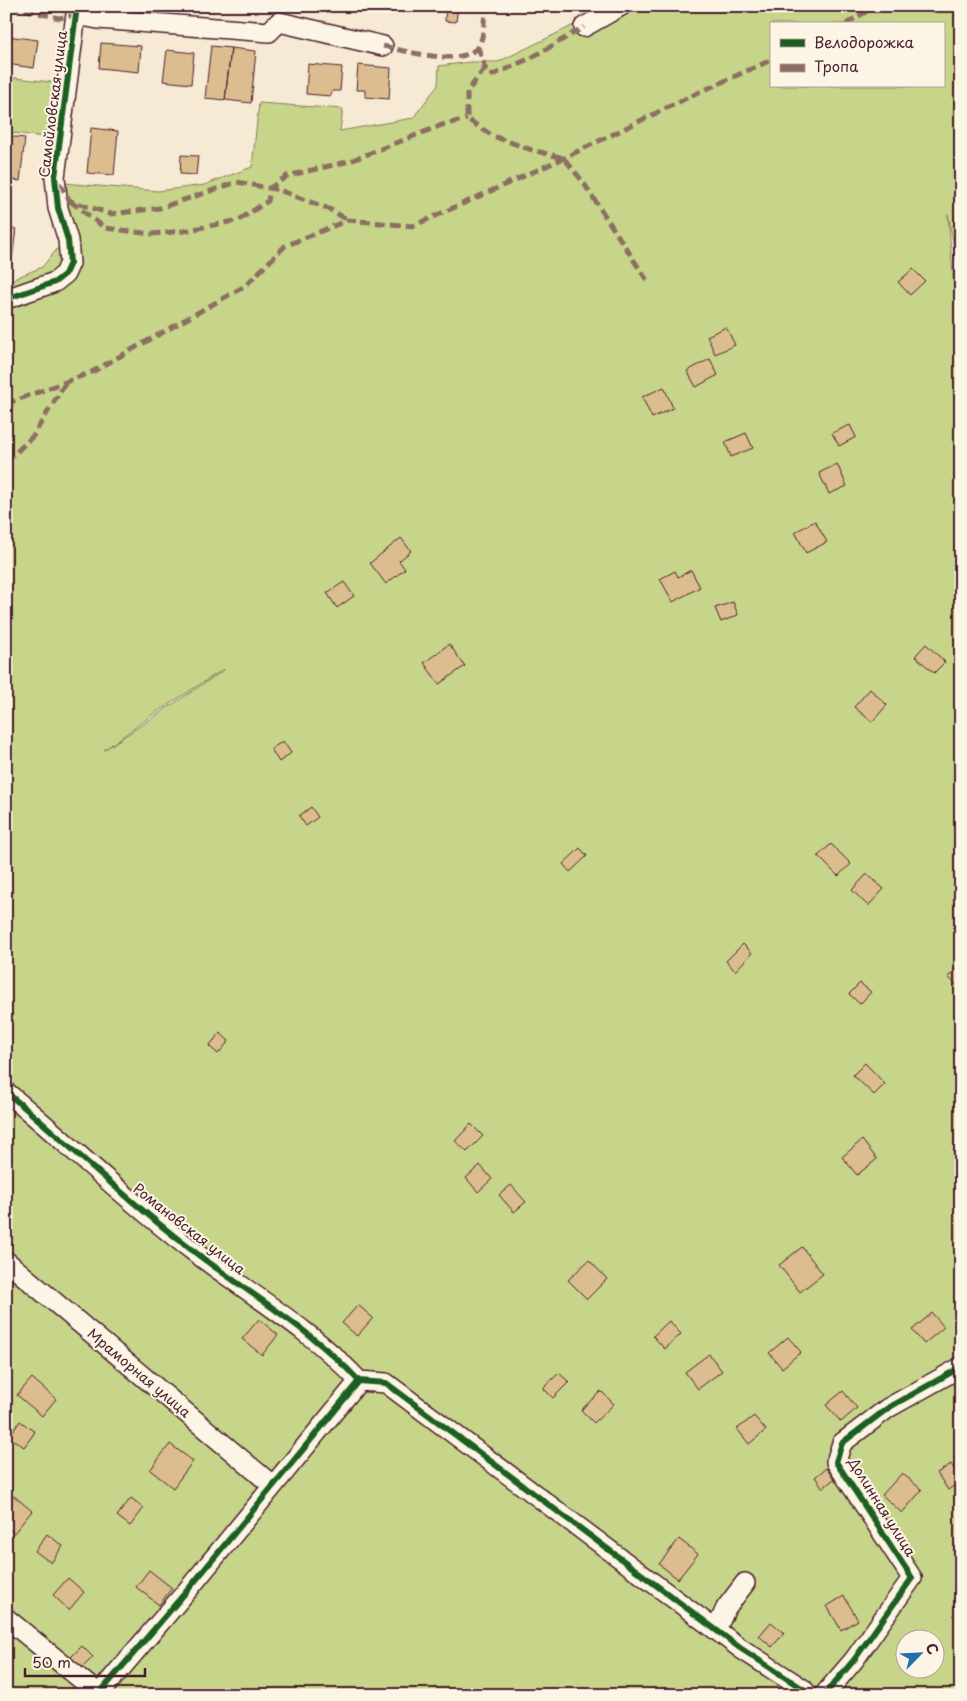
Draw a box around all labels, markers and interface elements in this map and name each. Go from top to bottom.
legend [770,22,944,88]
street label: Самойловская улица [33,29,72,179]
text: Велодорожка [814,30,915,53]
text: Тропа [814,54,859,77]
street label: Романовская улица [129,1178,250,1279]
street label: Мраморная улица [83,1323,196,1422]
street label: Долинная улица [843,1452,921,1560]
north arrow [894,1628,944,1678]
text: С [921,1639,944,1658]
scale bar [25,1646,145,1678]
text: 50 m [32,1650,71,1673]

